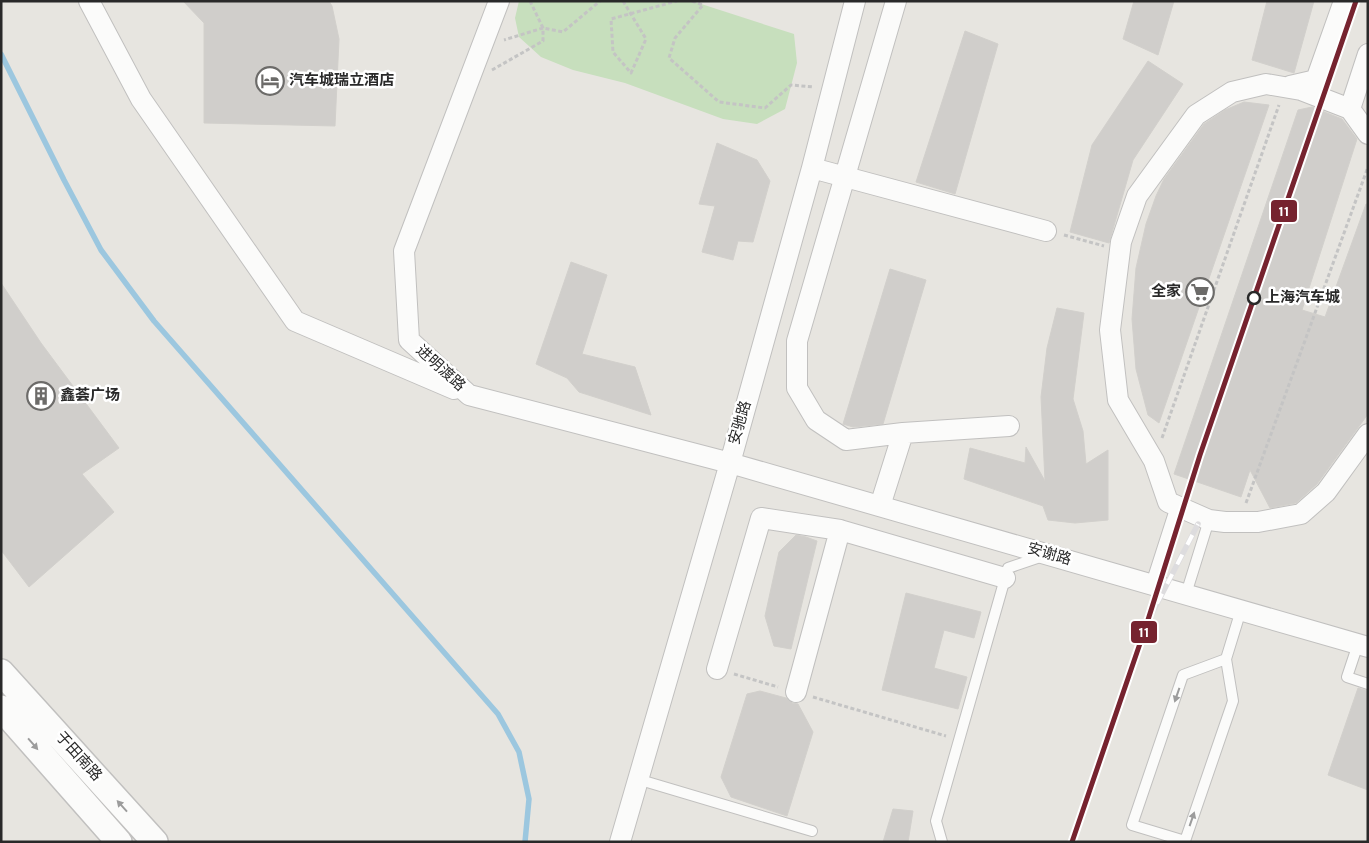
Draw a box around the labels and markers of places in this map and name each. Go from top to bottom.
hotel icon: 汽车城瑞立酒店 [255,66,285,96]
place label: 汽车城瑞立酒店 [289,71,394,91]
supermarket icon: 全家 [1185,277,1215,307]
place label: 全家 [1151,282,1181,302]
place label: 上海汽车城 [1265,288,1340,308]
marker: 上海汽车城 [1247,291,1261,305]
building icon: 鑫荟广场 [26,381,56,411]
place label: 鑫荟广场 [60,387,120,406]

